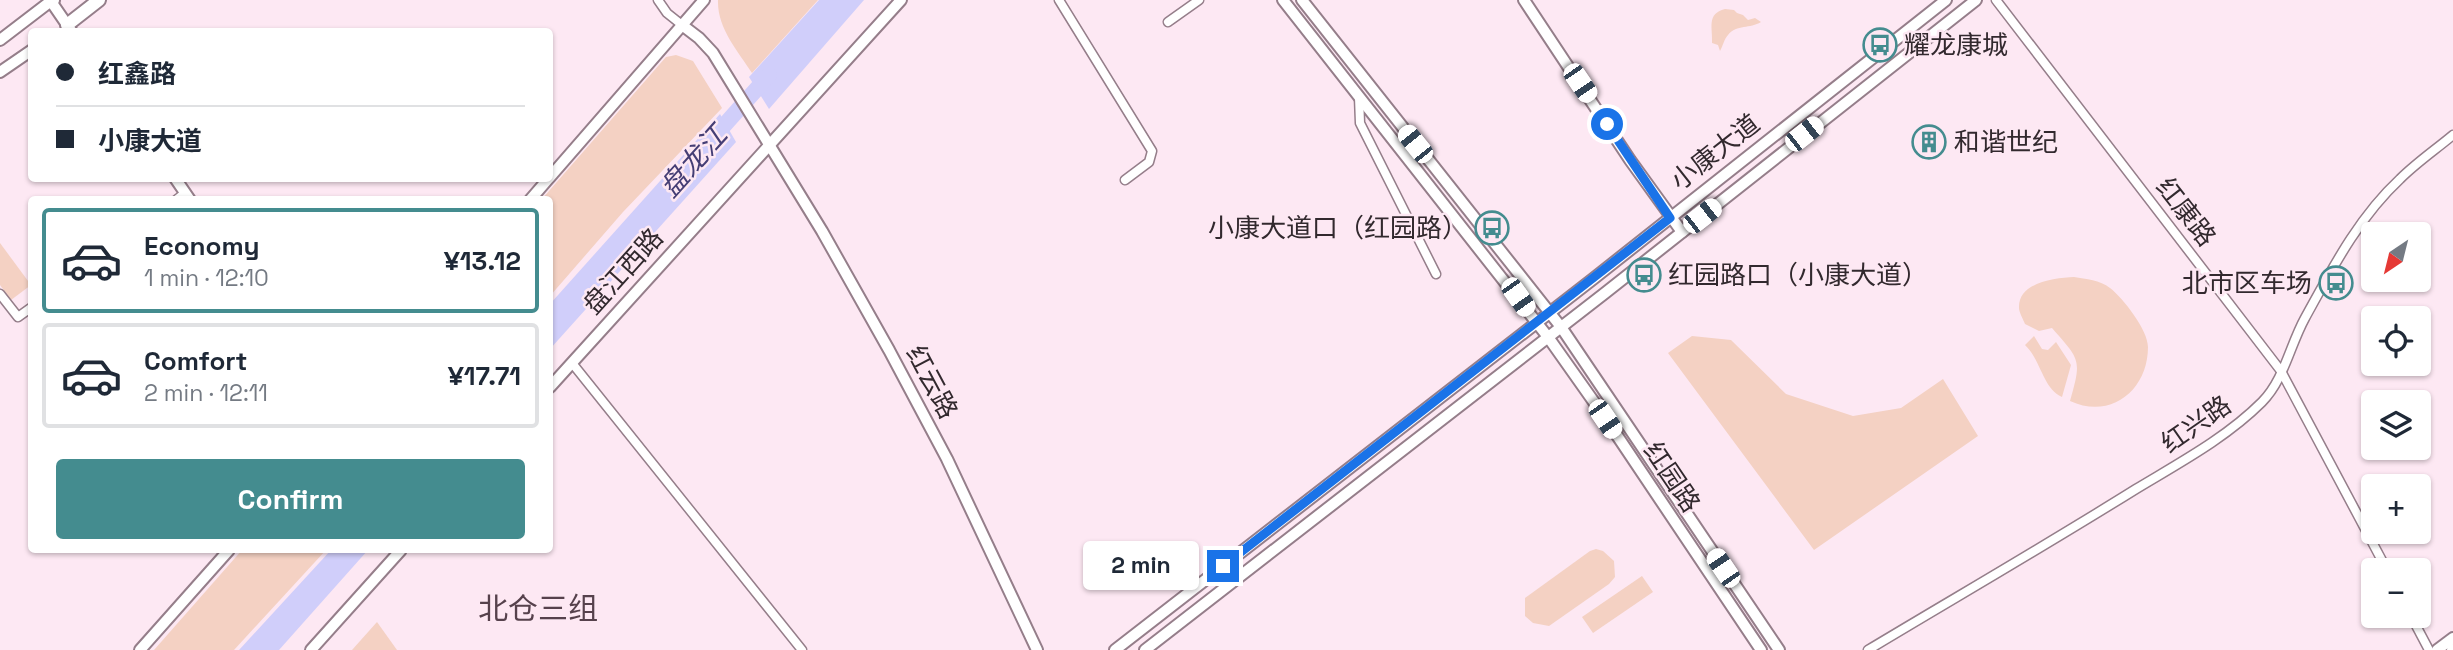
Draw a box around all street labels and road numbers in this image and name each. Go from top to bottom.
street label: 小康大道 [1664,107,1766,197]
street label: 红康路 [2149,171,2223,253]
street label: 盘江西路 [576,221,670,321]
street label: 红云路 [899,340,965,424]
street label: 红兴路 [2154,388,2238,460]
street label: 红园路 [1636,435,1708,519]

